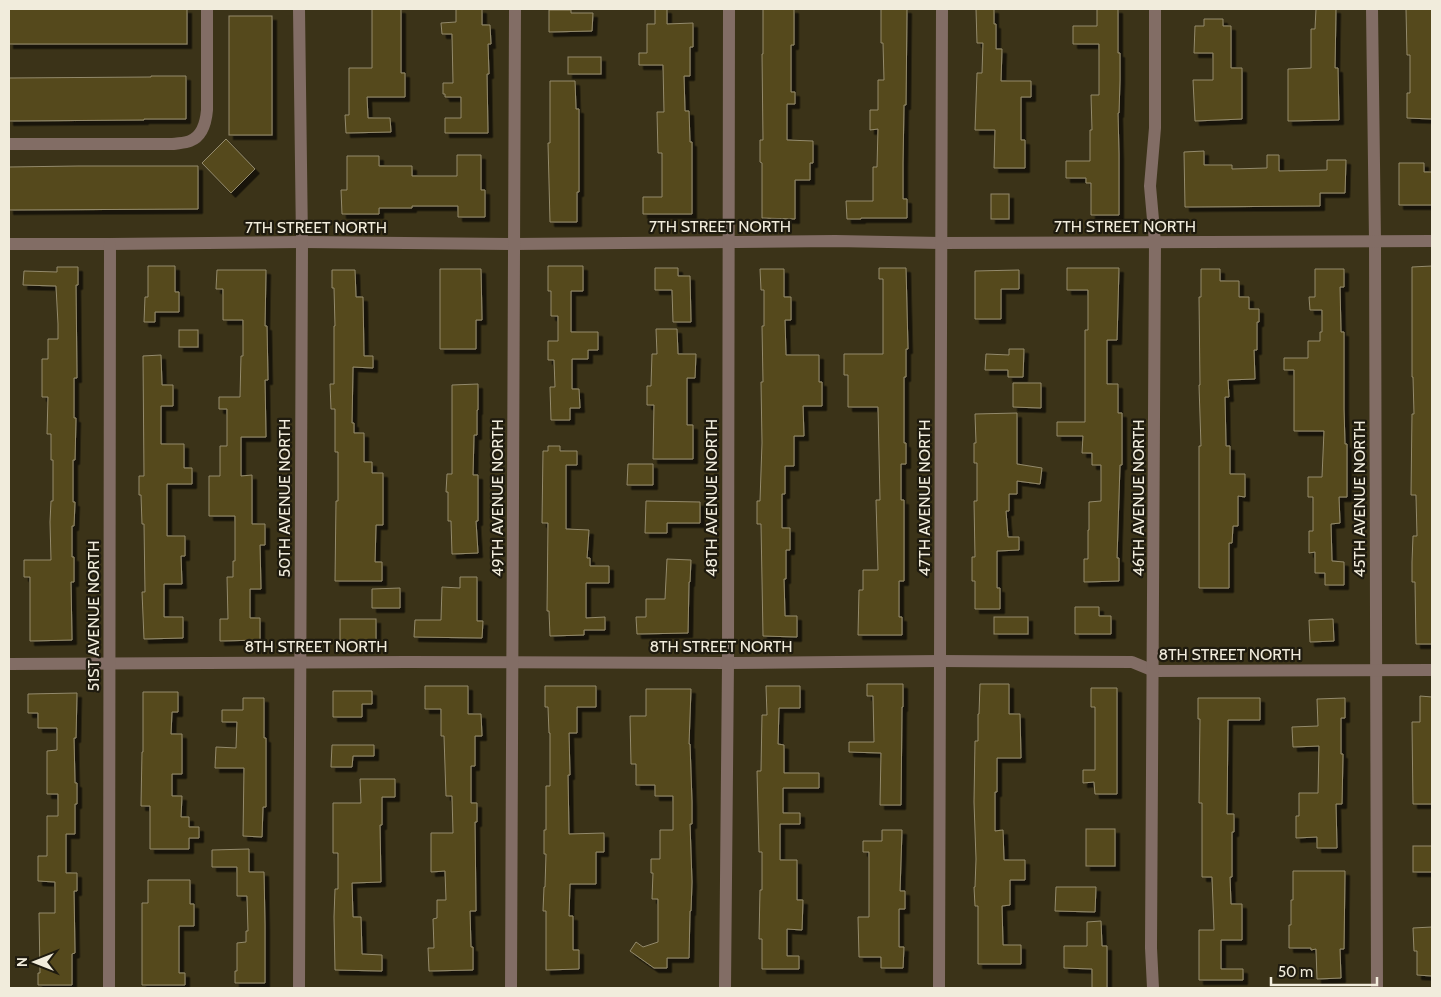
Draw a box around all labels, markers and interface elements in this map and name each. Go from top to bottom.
street label: 7TH STREET NORTH [649,217,791,236]
street label: 7TH STREET NORTH [1054,217,1196,236]
street label: 7TH STREET NORTH [245,218,387,237]
street label: 50TH AVENUE NORTH [275,419,294,577]
street label: 49TH AVENUE NORTH [488,419,507,577]
street label: 48TH AVENUE NORTH [702,419,721,577]
street label: 46TH AVENUE NORTH [1129,419,1148,577]
street label: 47TH AVENUE NORTH [915,420,934,576]
street label: 45TH AVENUE NORTH [1350,420,1369,578]
street label: 51ST AVENUE NORTH [84,540,103,692]
street label: 8TH STREET NORTH [244,637,388,656]
street label: 8TH STREET NORTH [649,637,793,656]
street label: 8TH STREET NORTH [1158,645,1302,664]
north arrow [10,937,60,987]
scale bar [1271,954,1377,986]
text: N [13,957,31,967]
text: 50 m [1278,963,1313,981]

